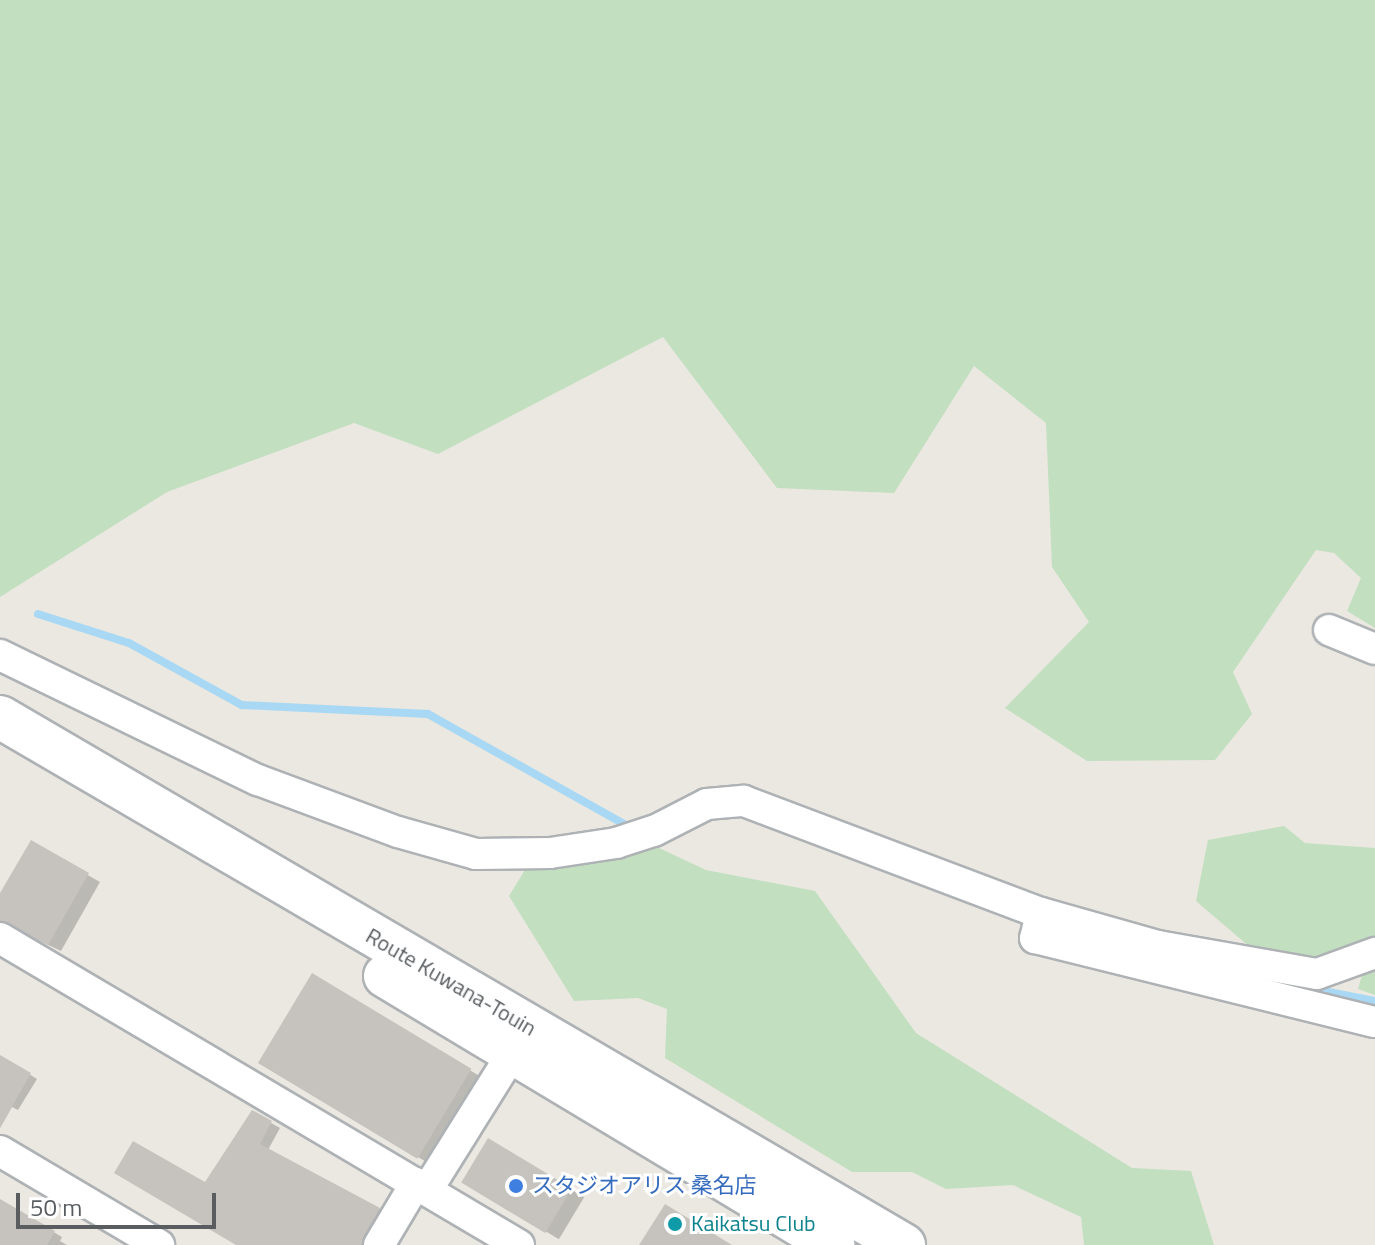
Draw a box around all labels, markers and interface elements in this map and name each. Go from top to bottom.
street label: Route Kuwana-Touin [361,922,541,1042]
place label: スタジオアリス 桑名店 [532,1173,757,1199]
scale bar [20,1177,220,1227]
marker: スタジオアリス 桑名店 [507,1177,525,1195]
text: 50 m [30,1189,82,1225]
place label: Kaikatsu Club [691,1211,816,1237]
marker: Kaikatsu Club [666,1215,684,1233]

